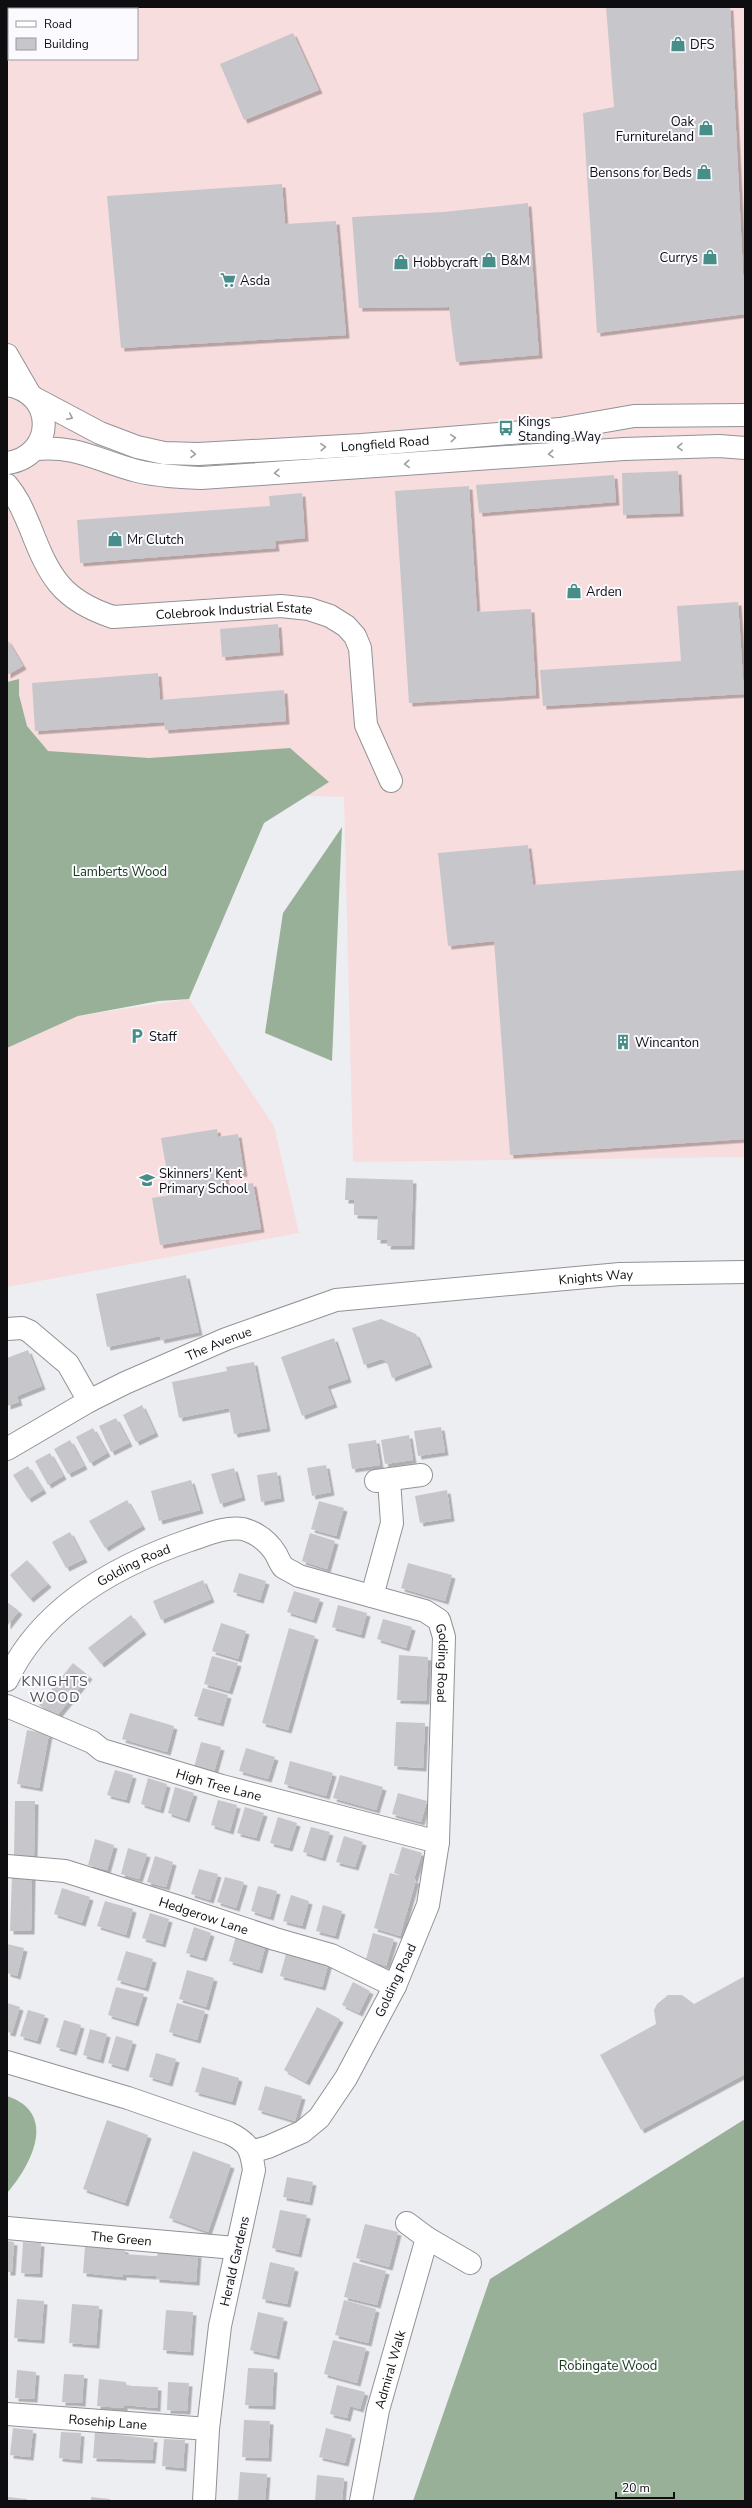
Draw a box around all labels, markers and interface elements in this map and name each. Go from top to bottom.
legend [8,8,138,60]
text: Road [44,16,72,32]
shop icon: DFS [669,35,687,53]
text: Building [44,36,89,52]
place label: DFS [690,36,714,54]
place label: Oak Furnitureland [616,113,694,146]
shop icon: Oak Furnitureland [697,119,715,137]
shop icon: Bensons for Beds [695,163,713,181]
place label: Bensons for Beds [590,164,692,182]
shop icon: Currys [701,248,719,266]
place label: Currys [660,249,698,267]
shop icon: B&M [480,251,498,269]
place label: B&M [501,252,530,270]
shop icon: Hobbycraft [392,253,410,271]
place label: Hobbycraft [413,254,478,272]
supermarket icon: Asda [219,271,237,289]
place label: Asda [240,272,270,290]
one-way arrow [66,413,74,420]
place label: Kings Standing Way [518,413,601,446]
bus stop icon: Kings Standing Way [497,419,515,437]
street label: Longfield Road [340,432,430,456]
one-way arrow [450,433,456,442]
one-way arrow [320,443,326,451]
one-way arrow [677,443,683,451]
one-way arrow [548,449,554,458]
one-way arrow [190,450,196,458]
one-way arrow [404,459,410,468]
one-way arrow [274,468,280,477]
shop icon: Mr Clutch [106,530,124,548]
place label: Mr Clutch [127,531,184,549]
shop icon: Arden [565,582,583,600]
place label: Arden [586,583,622,601]
street label: Colebrook Industrial Estate [155,598,315,624]
park label: Lamberts Wood [73,863,167,881]
parking icon: Staff [128,1027,146,1045]
place label: Staff [149,1028,178,1046]
building icon: Wincanton [614,1033,632,1051]
place label: Wincanton [635,1034,699,1052]
place label: Skinners' Kent Primary School [159,1165,248,1198]
school or university icon: Skinners' Kent Primary School [138,1171,156,1189]
street label: Knights Way [558,1266,634,1290]
street label: The Avenue [183,1323,254,1365]
street label: Golding Road [94,1540,173,1591]
street label: Golding Road [430,1621,452,1703]
district label: KNIGHTS WOOD [21,1672,89,1707]
street label: High Tree Lane [174,1765,263,1806]
street label: Hedgerow Lane [157,1893,251,1940]
street label: Golding Road [371,1941,421,2020]
street label: Herald Gardens [216,2214,254,2308]
street label: The Green [90,2227,153,2251]
street label: Admiral Walk [371,2328,410,2411]
park label: Robingate Wood [559,2357,657,2375]
street label: Rosehip Lane [68,2411,148,2434]
scale bar [616,2474,674,2500]
text: 20 m [622,2480,650,2496]

